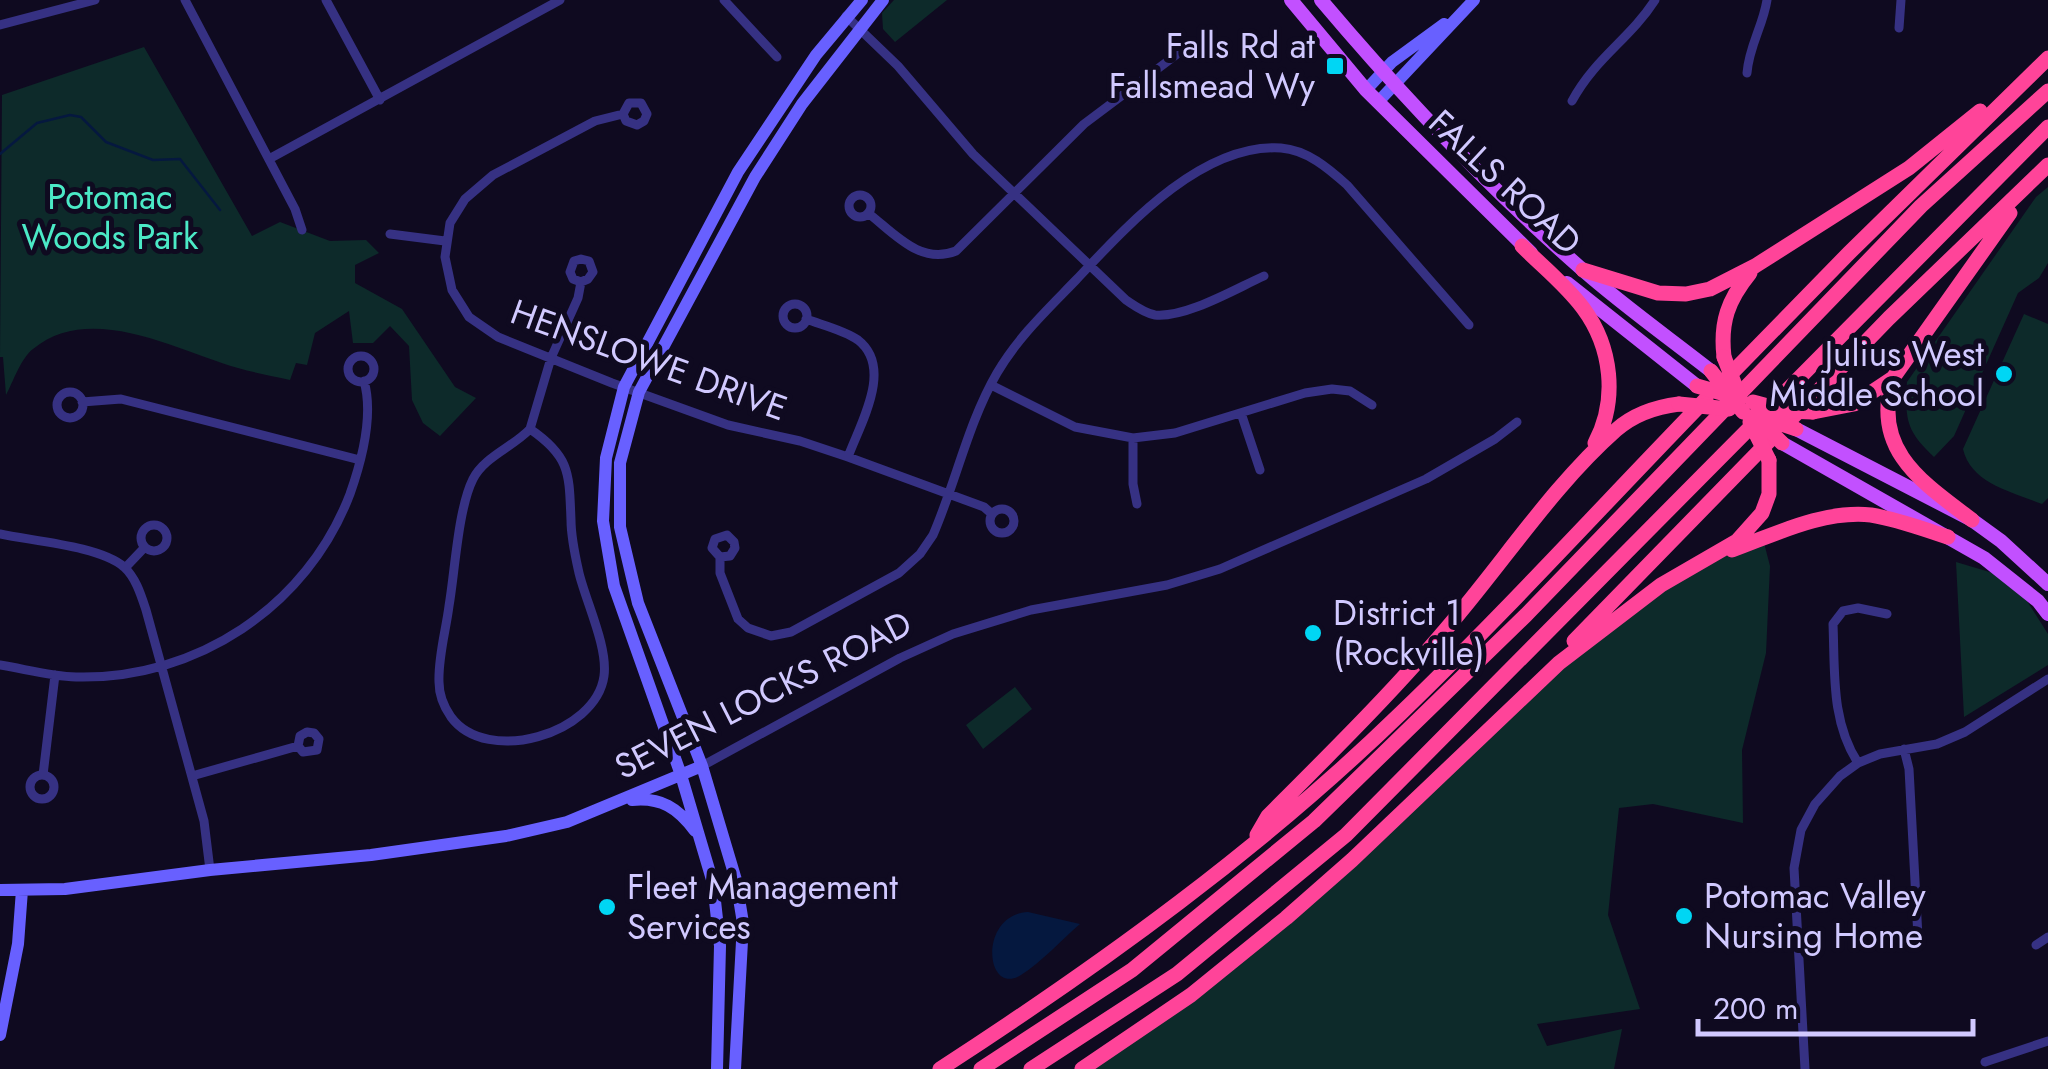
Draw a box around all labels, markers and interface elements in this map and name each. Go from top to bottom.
place label: Falls Rd at Fallsmead Wy [1109,21,1316,111]
marker: Falls Rd at Fallsmead Wy [1324,55,1346,77]
street label: FALLS ROAD [1418,98,1592,266]
park label: Potomac Woods Park [22,172,199,262]
street label: HENSLOWE DRIVE [504,287,794,433]
place label: Julius West Middle School [1770,329,1985,419]
marker: Julius West Middle School [1993,363,2015,385]
place label: District 1 (Rockville) [1333,588,1485,678]
street label: SEVEN LOCKS ROAD [606,598,920,792]
marker: District 1 (Rockville) [1302,622,1324,644]
place label: Fleet Management Services [627,862,899,952]
place label: Potomac Valley Nursing Home [1704,871,1926,961]
marker: Fleet Management Services [596,896,618,918]
marker: Potomac Valley Nursing Home [1673,905,1695,927]
scale bar [1698,974,1973,1036]
text: 200 m [1713,987,1798,1030]

